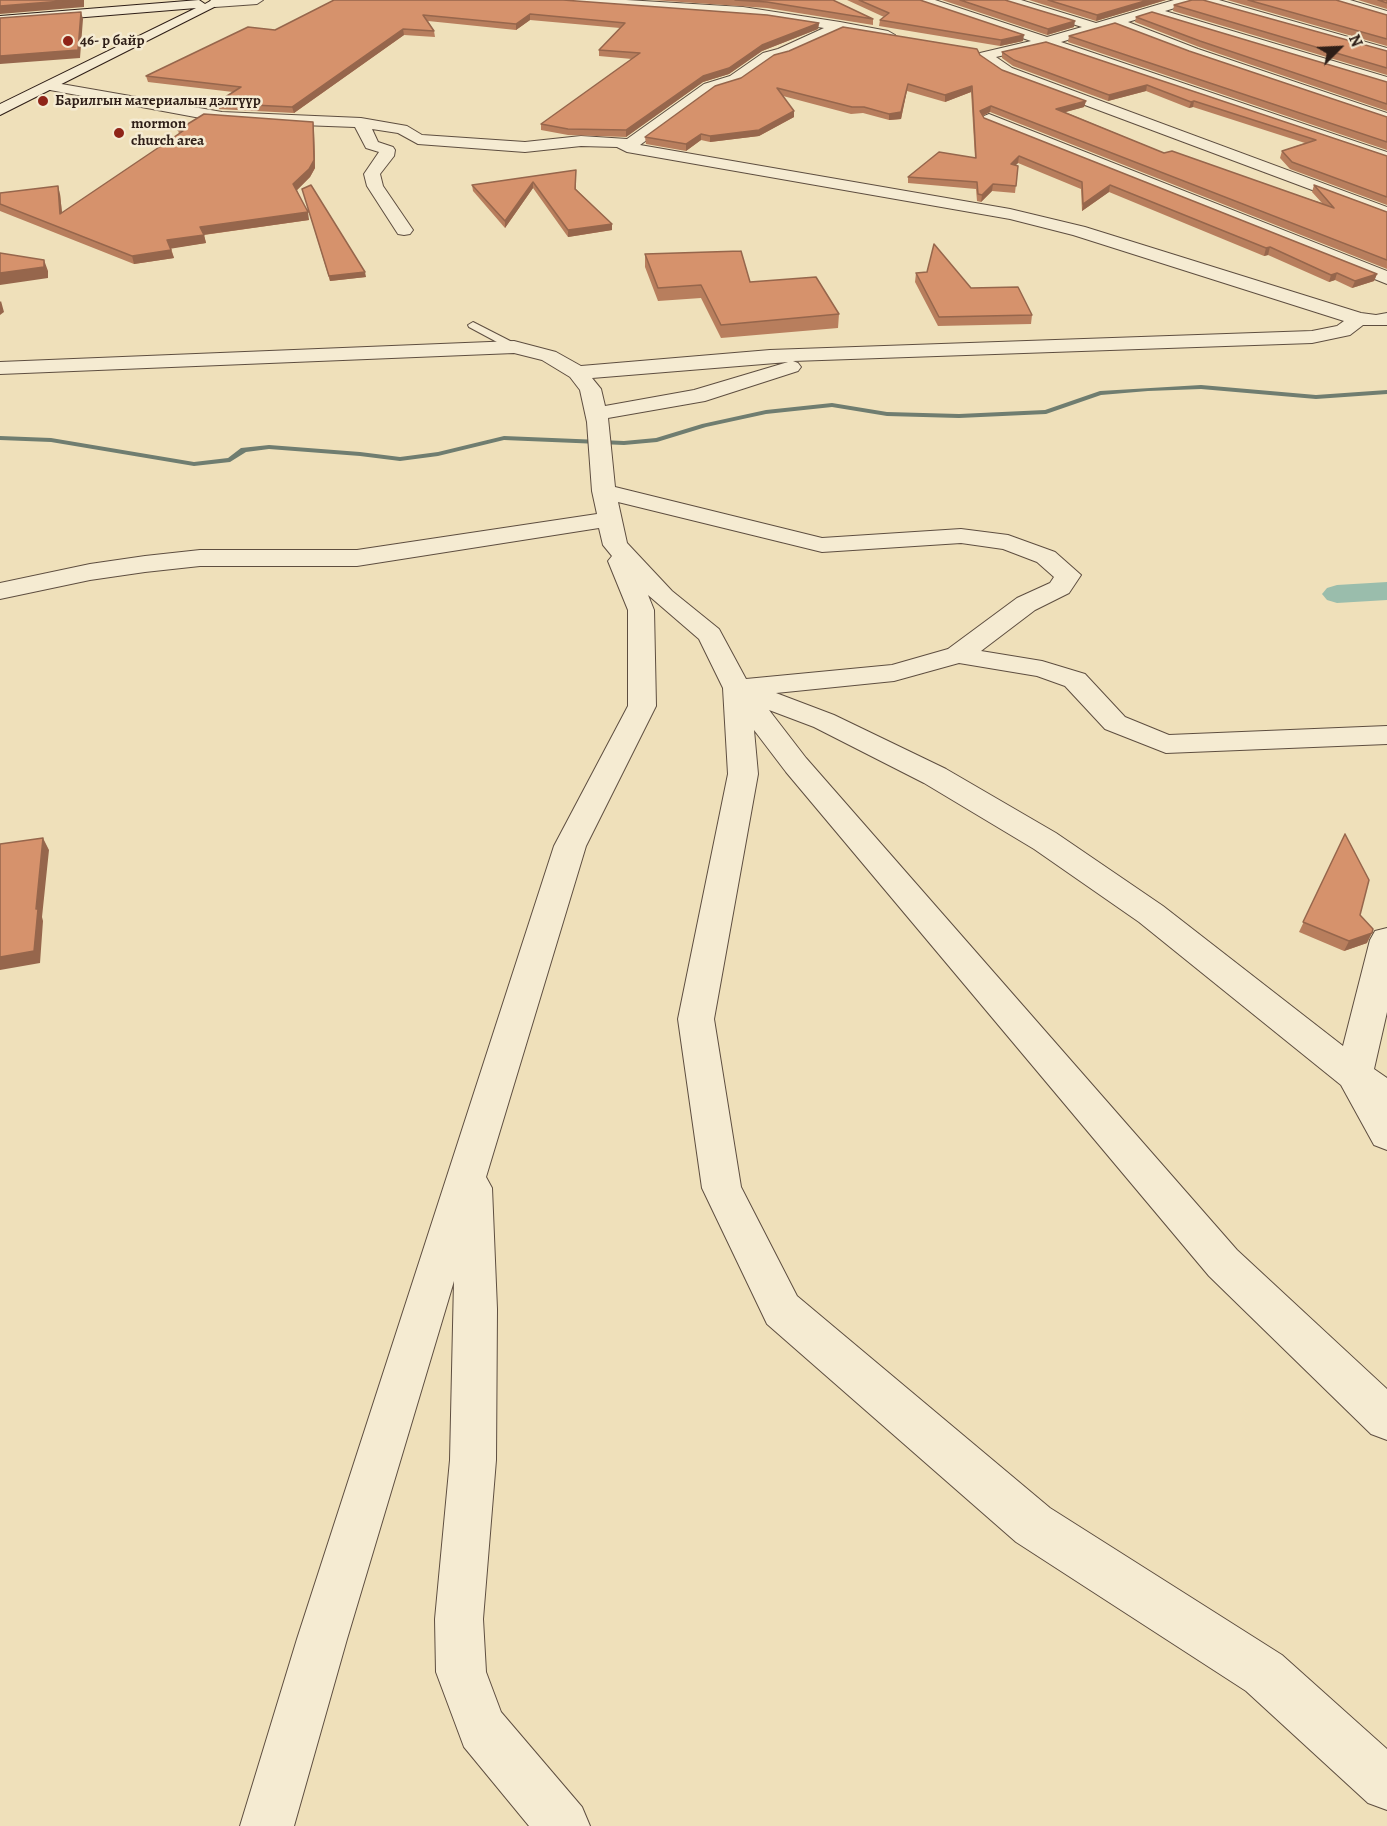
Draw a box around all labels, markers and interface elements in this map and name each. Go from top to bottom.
north arrow [1309,18,1369,78]
text: N [1343,31,1368,50]
place label: 46- р байр [80,32,144,50]
marker: 46- р байр [61,34,75,48]
place label: Барилгын материалын дэлгүүр [55,92,261,110]
marker: Барилгын материалын дэлгүүр [36,94,50,108]
place label: mormon church area [131,115,204,150]
marker: mormon church area [112,126,126,140]

